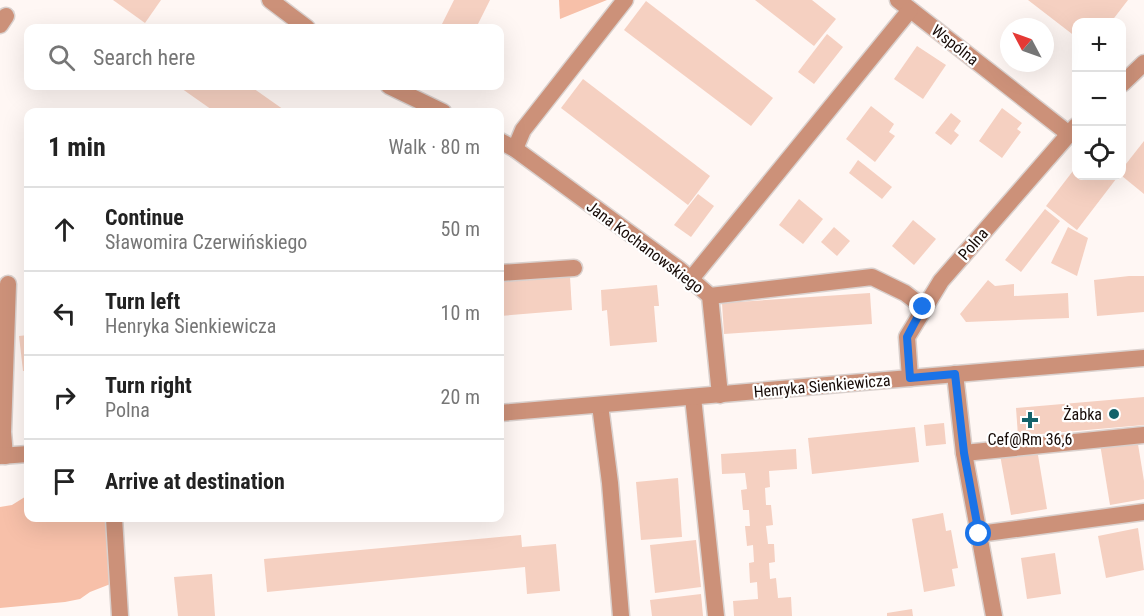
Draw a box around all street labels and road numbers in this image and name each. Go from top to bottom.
street label: Wspólna [928,21,982,69]
street label: Jana Kochanowskiego [583,197,707,297]
street label: Polna [954,224,992,264]
street label: Henryka Sienkiewicza [753,371,891,401]

